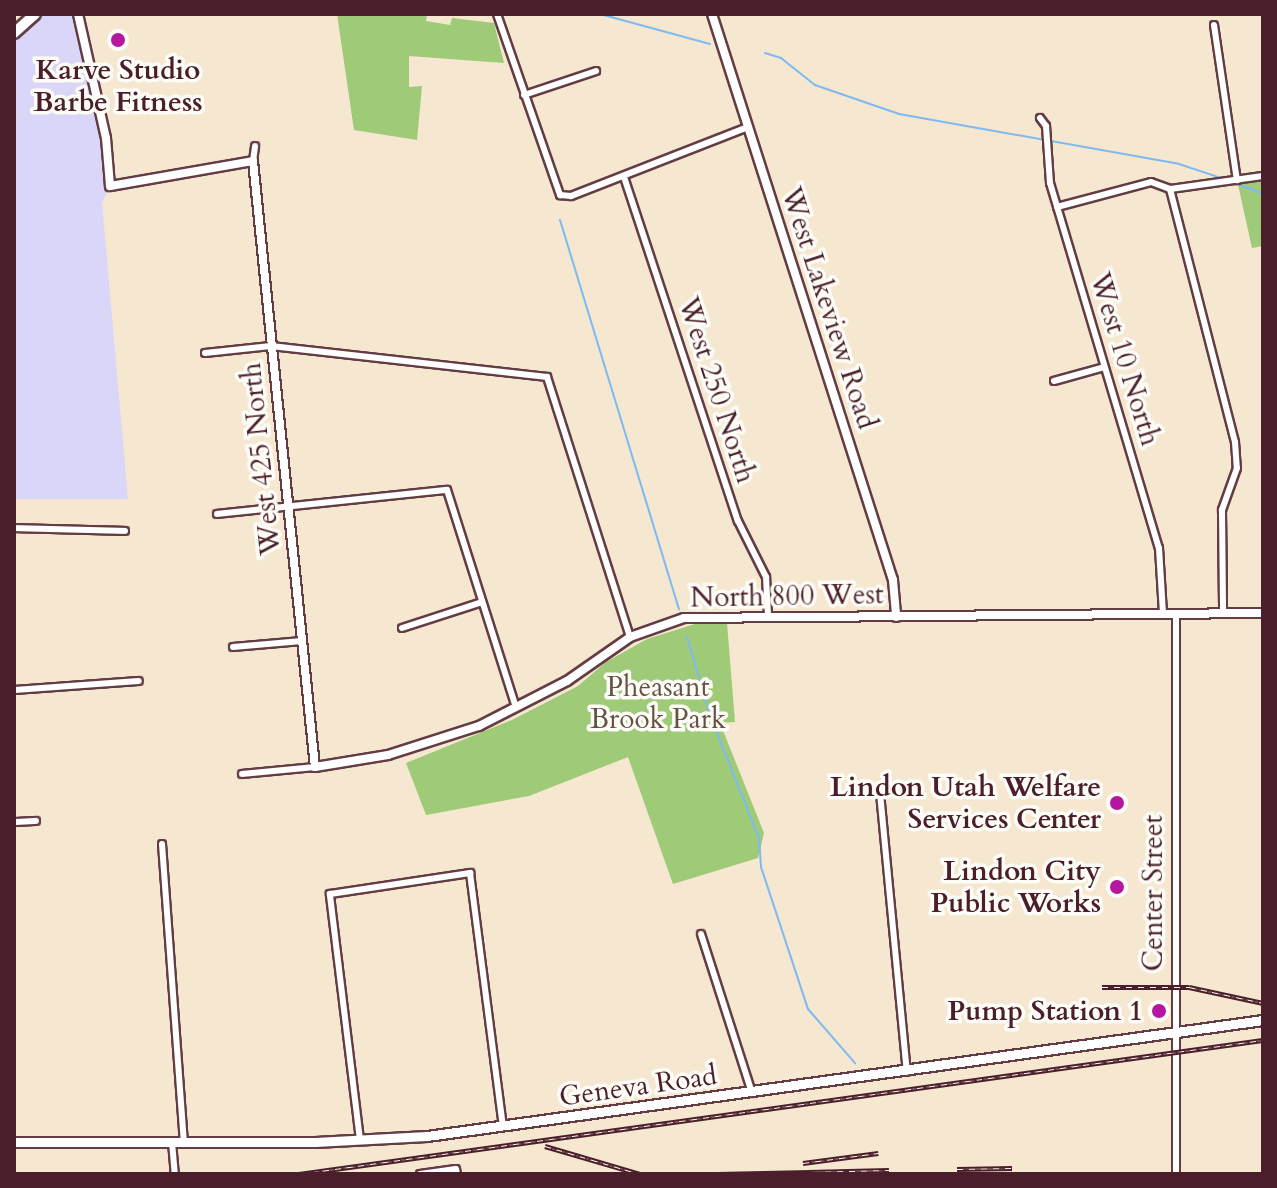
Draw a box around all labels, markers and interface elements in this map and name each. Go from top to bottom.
marker: Karve Studio Barbe Fitness [109,31,127,49]
place label: Karve Studio Barbe Fitness [33,53,203,119]
street label: West Lakeview Road [774,183,884,433]
street label: West 10 North [1083,268,1167,450]
street label: West 250 North [671,293,763,487]
street label: West 425 North [234,361,288,557]
street label: North 800 West [690,578,884,614]
park label: Pheasant Brook Park [590,670,726,736]
place label: Lindon Utah Welfare Services Center [830,770,1101,836]
marker: Lindon Utah Welfare Services Center [1108,794,1126,812]
street label: Center Street [1136,815,1170,971]
place label: Lindon City Public Works [930,854,1101,920]
marker: Lindon City Public Works [1108,878,1126,896]
place label: Pump Station 1 [947,994,1143,1028]
marker: Pump Station 1 [1150,1002,1168,1020]
street label: Geneva Road [557,1058,719,1114]

